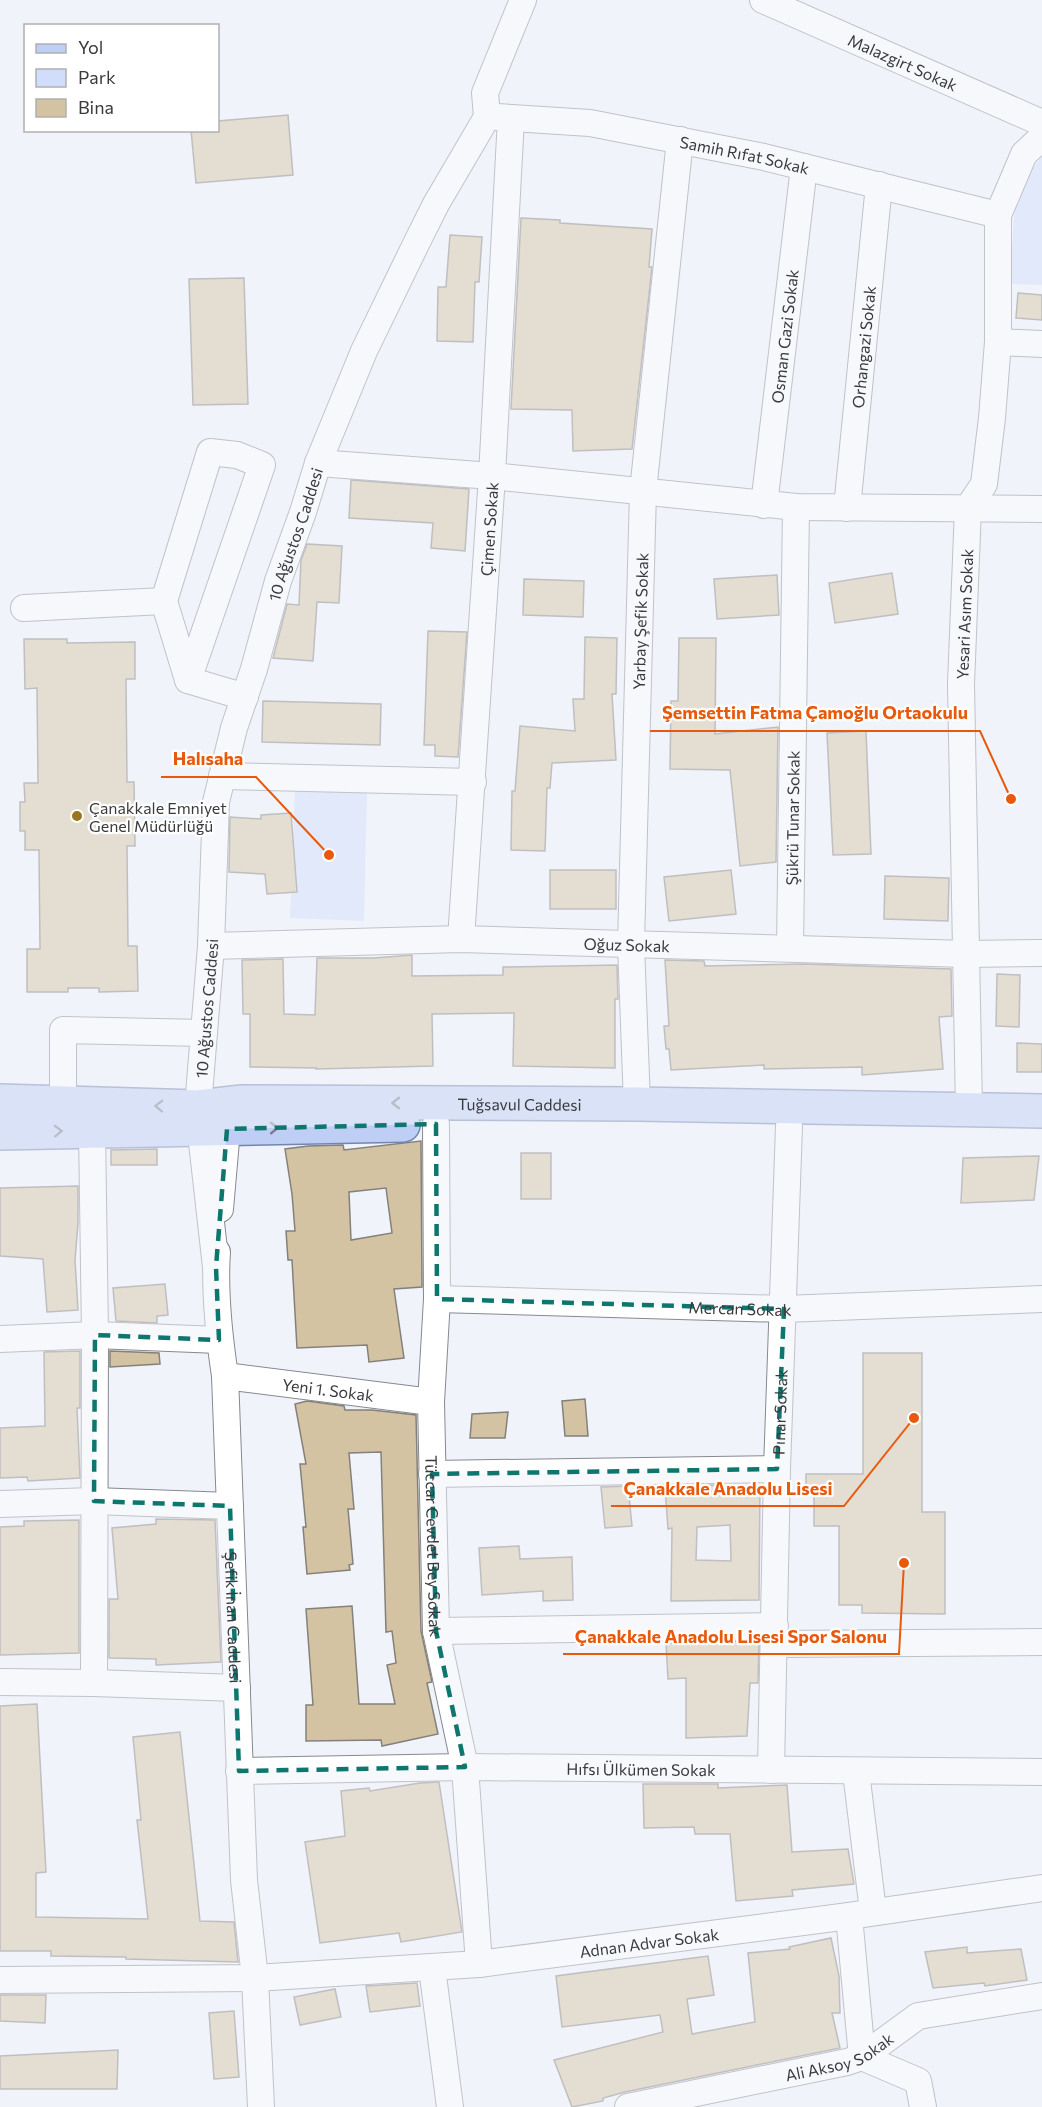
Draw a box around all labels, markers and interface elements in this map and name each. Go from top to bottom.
legend [24,24,219,132]
street label: Malazgirt Sokak [845,29,961,94]
text: Yol [78,36,103,58]
text: Park [78,66,116,88]
text: Bina [78,96,114,118]
street label: Samih Rıfat Sokak [678,131,812,177]
street label: Osman Gazi Sokak [767,268,801,404]
street label: Orhangazi Sokak [847,284,879,409]
street label: 10 Ağustos Caddesi [264,465,326,603]
street label: Çimen Sokak [476,481,501,577]
street label: Yesari Asım Sokak [952,548,976,680]
street label: Yarbay Şefik Sokak [628,552,651,690]
callout: Şemsettin Fatma Çamoğlu Ortaokulu [650,695,980,731]
text: Şemsettin Fatma Çamoğlu Ortaokulu [662,701,968,723]
callout: Halısaha [161,741,256,777]
text: Halısaha [173,747,243,769]
street label: Şükrü Tunar Sokak [781,750,802,886]
place label: Çanakkale Emniyet Genel Müdürlüğü [89,798,227,835]
marker: Çanakkale Emniyet Genel Müdürlüğü [70,809,84,823]
street label: Oğuz Sokak [583,933,671,955]
street label: 10 Ağustos Caddesi [191,938,221,1079]
street label: Tuğsavul Caddesi [458,1094,582,1113]
one-way arrow [391,1097,400,1109]
one-way arrow [154,1099,163,1112]
one-way arrow [270,1121,279,1134]
one-way arrow [54,1124,63,1137]
street label: Mercan Sokak [688,1297,792,1319]
street label: Pınar Sokak [768,1369,790,1455]
street label: Yeni 1. Sokak [281,1374,375,1404]
street label: Tüccar Cevdet Bey Sokak [423,1455,446,1638]
callout: Çanakkale Anadolu Lisesi [611,1470,844,1506]
text: Çanakkale Anadolu Lisesi [623,1477,833,1499]
street label: Şefik İnan Caddesi [222,1551,246,1684]
callout: Çanakkale Anadolu Lisesi Spor Salonu [563,1618,899,1654]
text: Çanakkale Anadolu Lisesi Spor Salonu [575,1625,887,1647]
street label: Hıfsı Ülkümen Sokak [566,1758,716,1779]
street label: Adnan Advar Sokak [578,1923,720,1960]
street label: Ali Aksoy Sokak [783,2028,897,2084]

